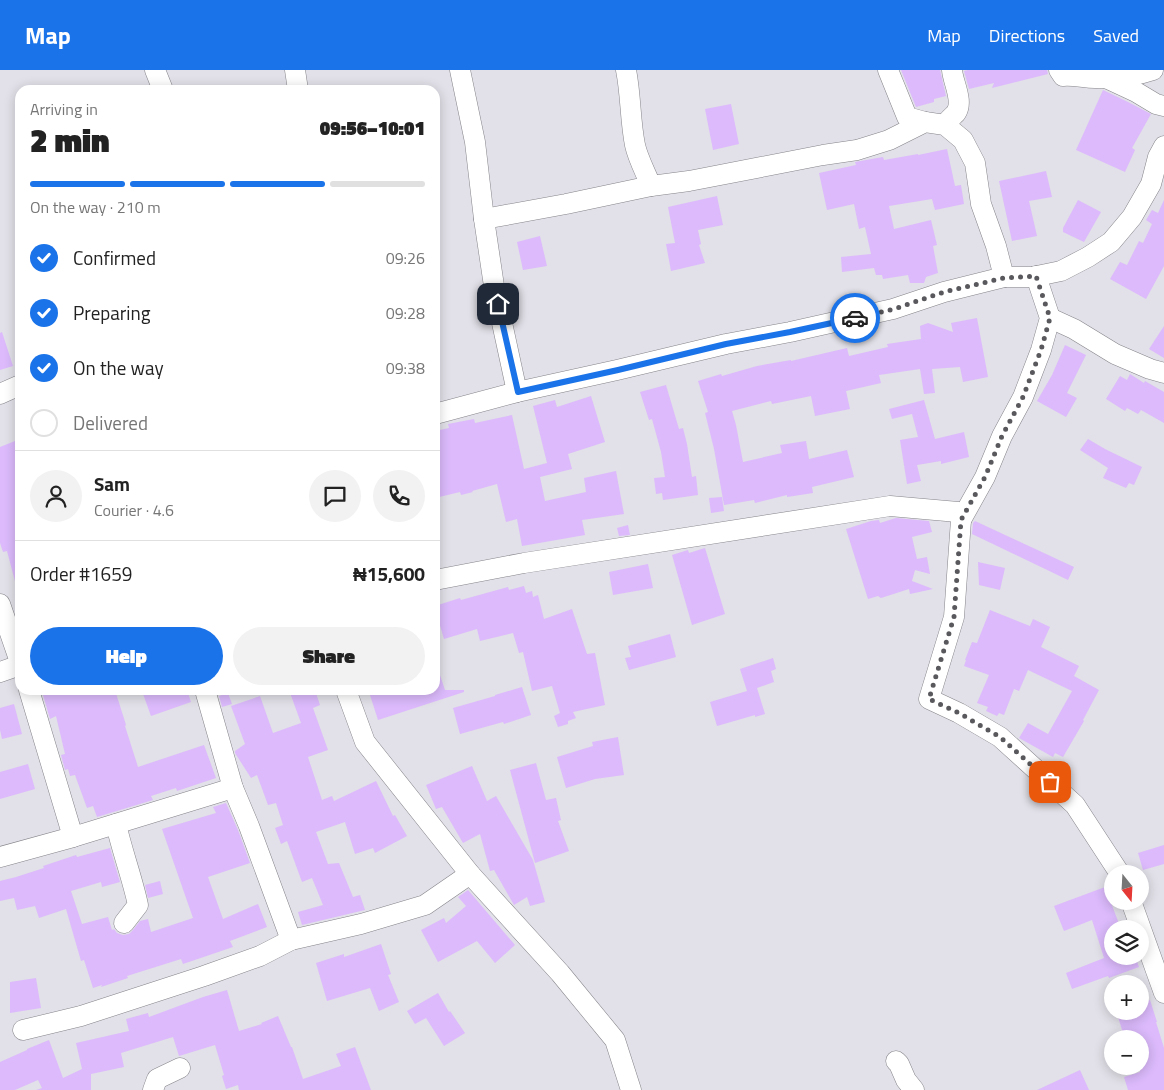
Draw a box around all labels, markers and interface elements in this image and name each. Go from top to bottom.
text: Map [25,17,71,53]
text: Map [927,22,961,49]
text: Directions [989,22,1065,49]
text: Saved [1093,22,1139,49]
text: Arriving in [30,97,98,121]
text: 09:56–10:01 [320,113,425,142]
text: 2 min [30,116,110,164]
text: On the way · 210 m [30,195,161,219]
text: Confirmed [73,243,156,272]
icon: check [30,244,58,272]
text: 09:26 [386,246,425,270]
pin [477,283,519,325]
icon: home [484,290,512,318]
courier [830,293,880,343]
text: Preparing [73,298,150,327]
icon: check [30,299,58,327]
text: 09:28 [386,301,425,325]
icon: car [841,304,869,332]
text: On the way [73,353,164,382]
icon: check [30,354,58,382]
text: 09:38 [386,356,425,380]
text: Delivered [73,408,148,437]
text: Sam [94,469,130,498]
button: person [30,470,82,522]
button: chat [309,470,361,522]
button: phone [373,470,425,522]
text: Courier · 4.6 [94,498,174,522]
text: Order #1659 [30,559,132,588]
text: ₦15,600 [353,559,425,588]
button: Help [30,627,223,685]
button: Share [233,627,425,685]
pin [1029,761,1071,803]
icon: bag [1036,768,1064,796]
north arrow [1104,865,1149,910]
map controls [1104,865,1149,1075]
button: layers [1104,920,1149,965]
button: + [1104,975,1149,1020]
button: − [1104,1030,1149,1075]

